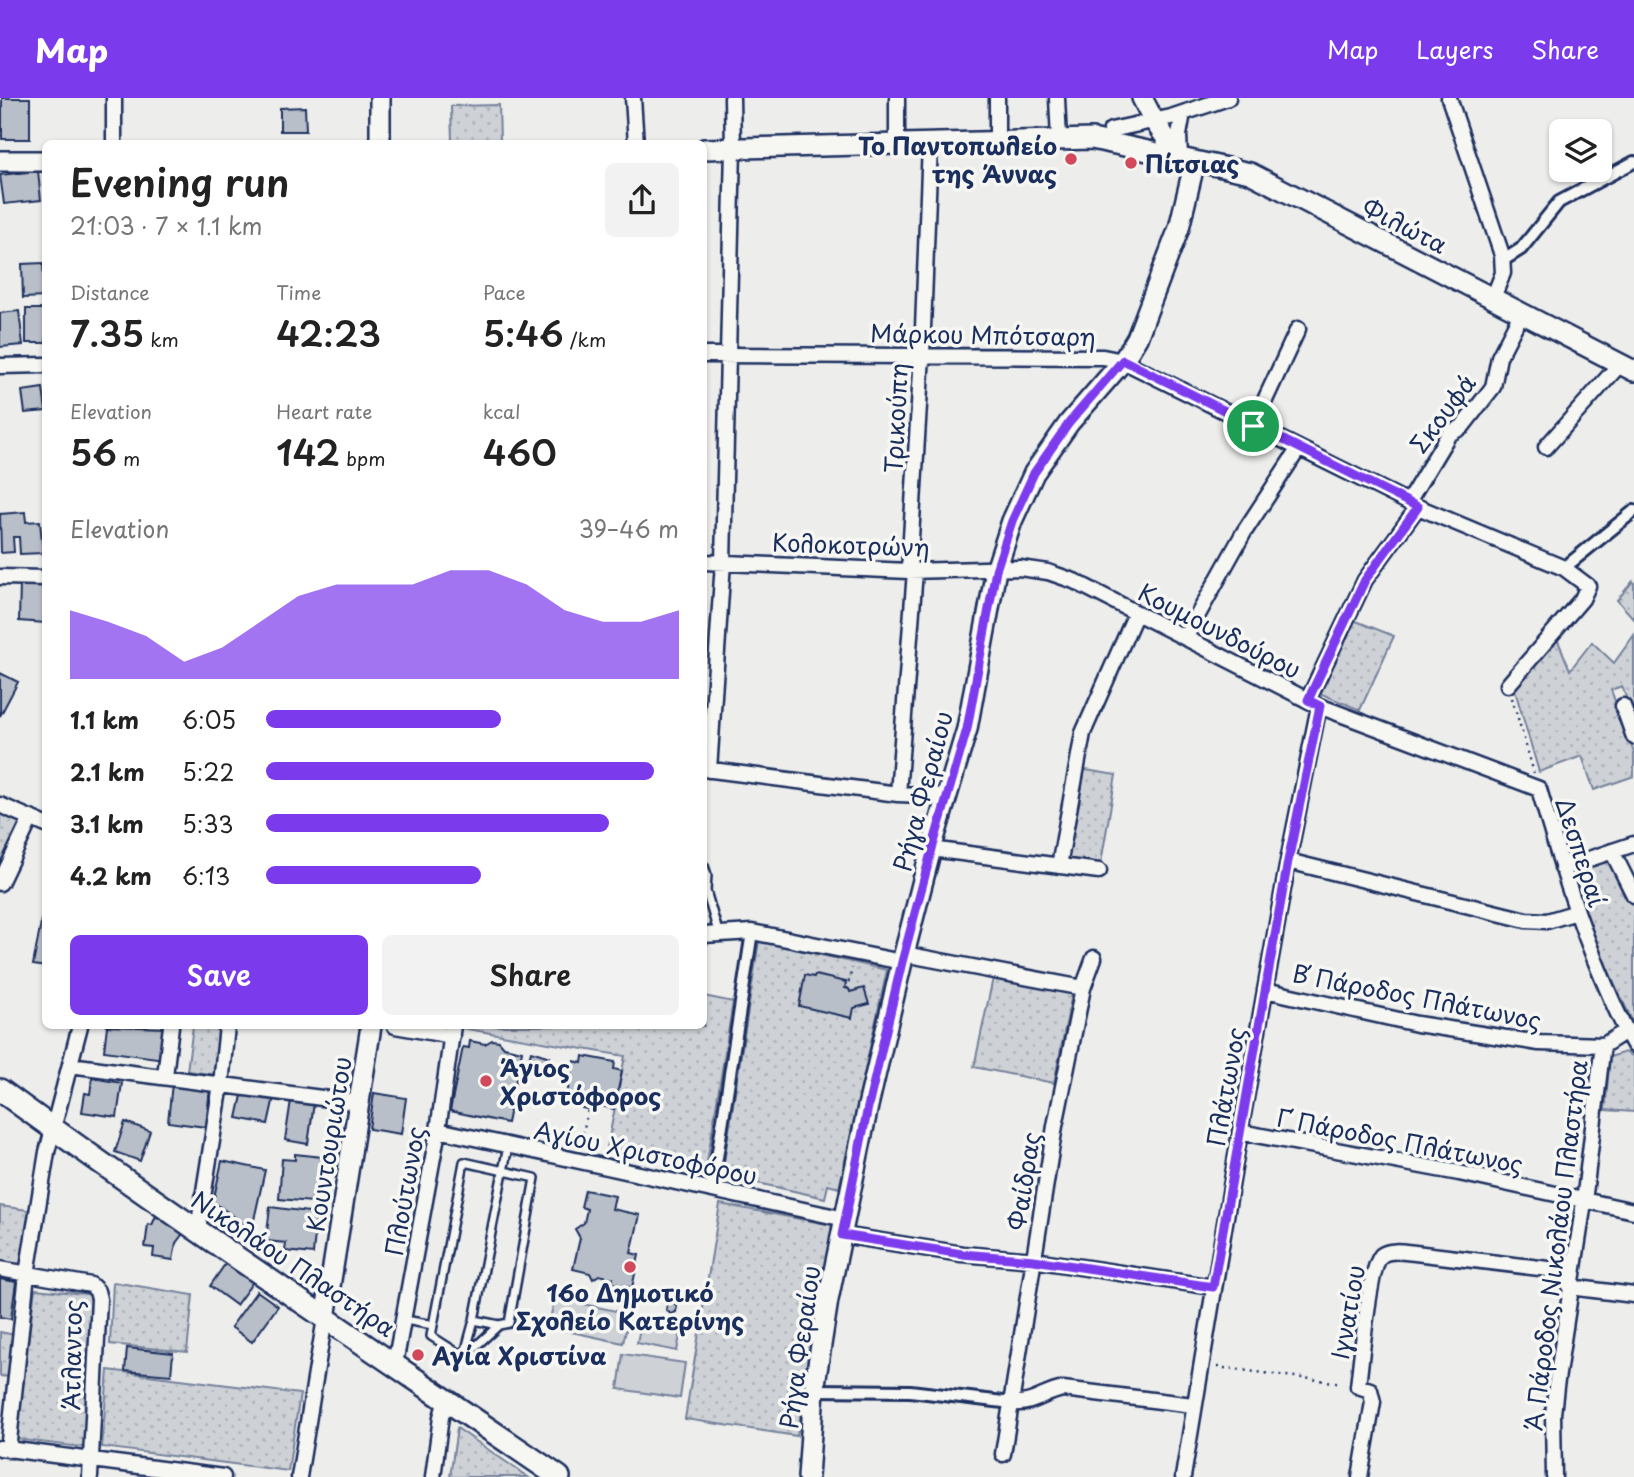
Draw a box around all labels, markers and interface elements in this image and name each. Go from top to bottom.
text: Map [35,24,108,74]
text: Map [1327,31,1378,67]
text: Layers [1416,31,1493,67]
text: Share [1531,31,1599,67]
map controls [1549,119,1612,182]
button: layers [1549,119,1612,182]
place label: Το Παντοπωλείο της Άννας [858,127,1057,191]
place label: Πίτσιας [1145,145,1239,181]
marker: Το Παντοπωλείο της Άννας [1063,151,1079,167]
text: Evening run [70,153,289,210]
marker: Πίτσιας [1123,155,1139,171]
button: share [605,163,679,237]
street label: Φιλώτα [1356,188,1454,262]
text: 21:03 · 7 × 1.1 km [70,208,263,243]
text: Distance [70,278,150,306]
text: Time [276,278,321,306]
text: Pace [483,278,526,306]
text: 7.35 [70,306,144,359]
text: 42:23 [276,306,381,359]
text: 5:46 [483,306,564,359]
street label: Μάρκου Μπότσαρη [870,314,1096,354]
text: km [144,325,179,353]
text: /km [564,325,606,353]
street label: Τρικούπη [874,362,916,474]
street label: Σκουφά [1400,366,1484,460]
pin [1223,396,1283,456]
text: Elevation [70,397,152,425]
text: Heart rate [276,397,372,425]
text: kcal [483,397,521,425]
icon: arrive [1234,407,1272,445]
text: 56 [70,425,117,478]
text: 142 [276,425,340,478]
text: 460 [483,425,557,478]
text: m [117,444,140,472]
text: bpm [340,444,386,472]
text: Elevation [70,511,169,546]
text: 39–46 m [579,511,679,546]
street label: Κολοκοτρώνη [772,523,930,565]
street label: Κουμουνδούρου [1132,573,1308,687]
text: 1.1 km [70,702,139,737]
text: 6:05 [182,702,236,737]
street label: Ρήγα Φεραίου [883,707,961,875]
text: 2.1 km [70,754,145,789]
text: 5:22 [182,754,234,789]
street label: Δεσπεραί [1547,793,1617,912]
text: 3.1 km [70,806,144,841]
text: 5:33 [182,806,234,841]
text: 4.2 km [70,858,152,893]
text: 6:13 [182,858,230,893]
button: Save [70,935,368,1015]
button: Share [382,935,679,1015]
street label: Β΄ Πάροδος Πλάτωνος [1290,954,1544,1038]
street label: Πλάτωνος [1197,1024,1253,1150]
place label: Άγιος Χριστόφορος [500,1049,661,1113]
street label: Κουντουριώτου [296,1054,360,1234]
street label: Α΄ Πάροδος Νικολάου Πλαστήρα [1514,1058,1596,1432]
marker: Άγιος Χριστόφορος [478,1073,494,1089]
street label: Γ΄ Πάροδος Πλάτωνος [1274,1098,1526,1182]
street label: Αγίου Χριστοφόρου [531,1111,761,1193]
street label: Πλούτωνος [375,1124,433,1258]
street label: Φαίδρας [997,1129,1049,1233]
street label: Νικολάου Πλαστήρα [185,1181,403,1345]
marker: 16ο Δημοτικό Σχολείο Κατερίνης [622,1259,638,1275]
street label: Ιγνατίου [1321,1262,1373,1362]
street label: Ρήγα Φεραίου [770,1263,828,1431]
place label: 16ο Δημοτικό Σχολείο Κατερίνης [516,1274,744,1338]
street label: Άτλαντος [52,1299,90,1411]
place label: Αγία Χριστίνα [431,1337,607,1373]
marker: Αγία Χριστίνα [410,1347,426,1363]

